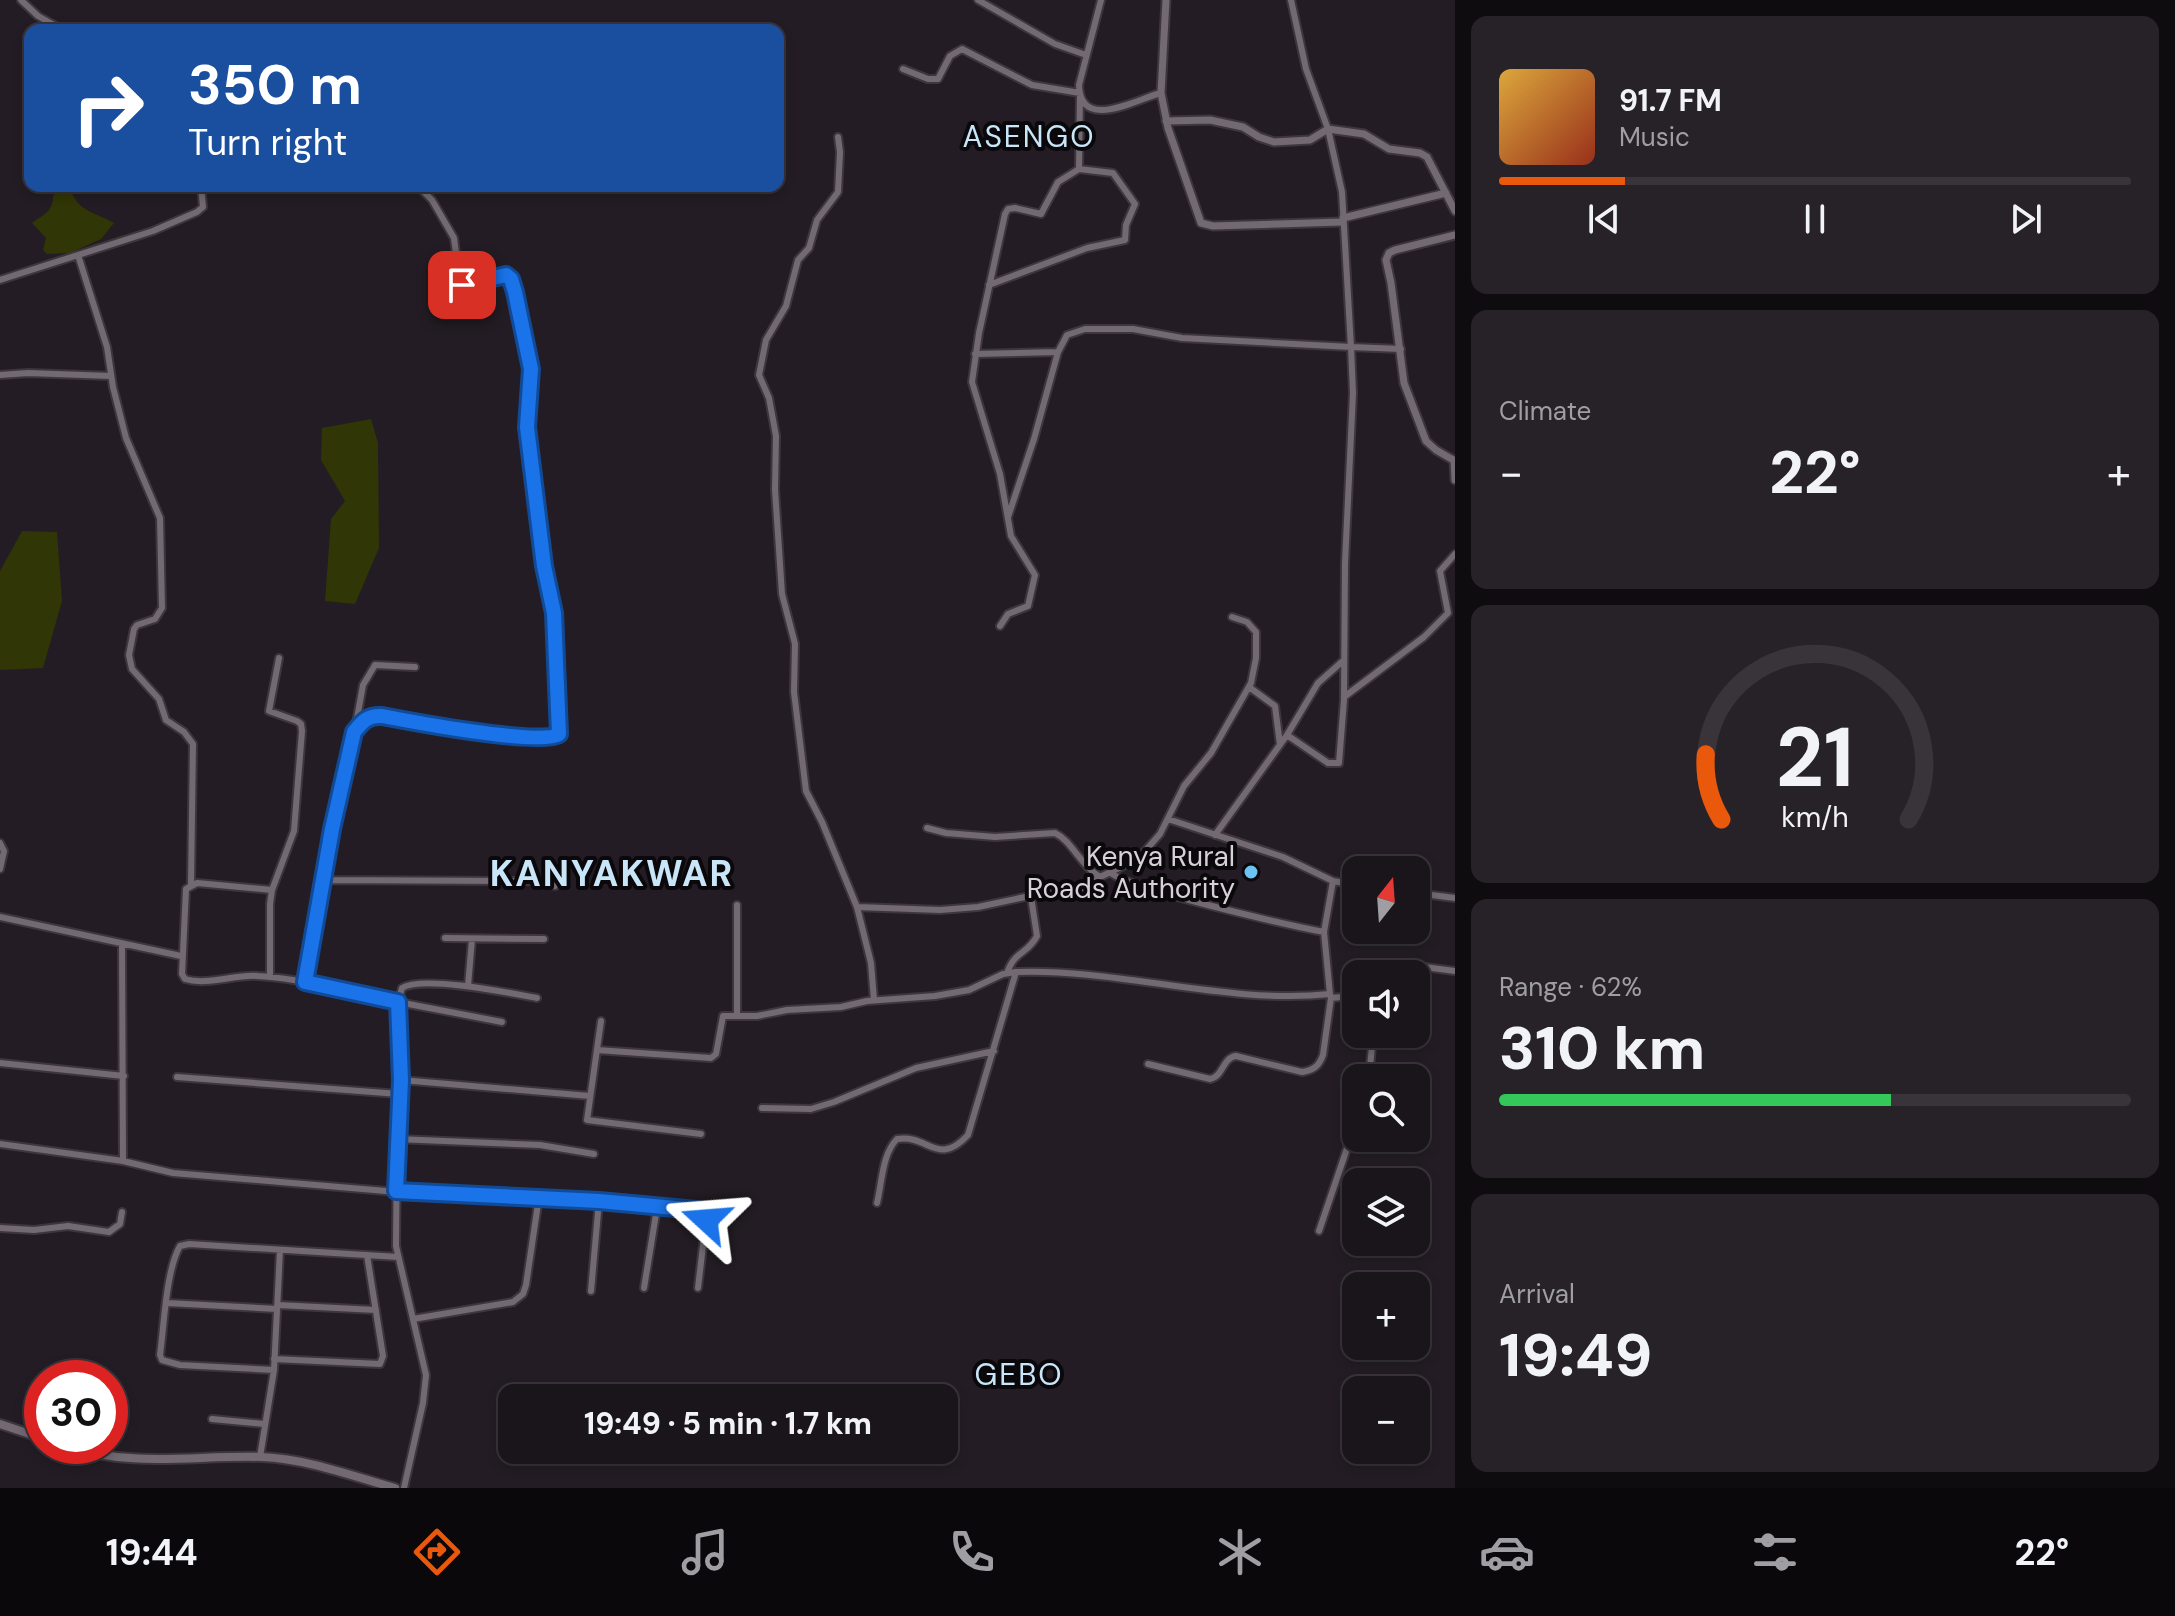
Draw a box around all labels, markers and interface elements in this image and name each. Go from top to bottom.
text: 350 m [188,48,362,121]
icon: right [56,56,160,160]
text: 91.7 FM [1619,81,1722,120]
district label: ASENGO [963,117,1095,156]
text: Turn right [188,119,347,166]
text: Music [1619,120,1690,154]
icon: previous [1582,197,1626,241]
icon: pause [1793,197,1837,241]
icon: next [2004,197,2048,241]
pin [428,251,496,319]
icon: arrive [440,263,484,307]
text: Climate [1499,394,1591,428]
text: 22° [1769,433,1861,512]
text: − [1499,444,1523,502]
text: + [2107,444,2131,502]
text: 21 [1776,703,1854,812]
text: km/h [1781,799,1849,836]
place label: Kenya Rural Roads Authority [1027,838,1235,907]
district label: KANYAKWAR [490,850,734,897]
north arrow [1342,856,1430,944]
map controls [1342,856,1430,1464]
marker: Kenya Rural Roads Authority [1242,863,1260,881]
button: sound [1342,960,1430,1048]
text: Range · 62% [1499,970,1642,1004]
text: 310 km [1499,1009,1705,1088]
button: search [1342,1064,1430,1152]
button: layers [1342,1168,1430,1256]
position arrow [664,1178,748,1262]
button: + [1342,1272,1430,1360]
text: Arrival [1499,1277,1575,1311]
text: 19:49 [1499,1316,1652,1395]
district label: GEBO [975,1355,1064,1394]
speed limit sign: 30 [24,1360,128,1464]
button: − [1342,1376,1430,1464]
text: 19:49 · 5 min · 1.7 km [584,1404,872,1443]
icon: directions [409,1524,465,1580]
icon: music [677,1524,733,1580]
icon: phone [944,1524,1000,1580]
icon: climate [1212,1524,1268,1580]
icon: car [1479,1524,1535,1580]
icon: filters [1747,1524,1803,1580]
text: 19:44 [106,1529,198,1576]
text: 22° [2015,1529,2069,1576]

